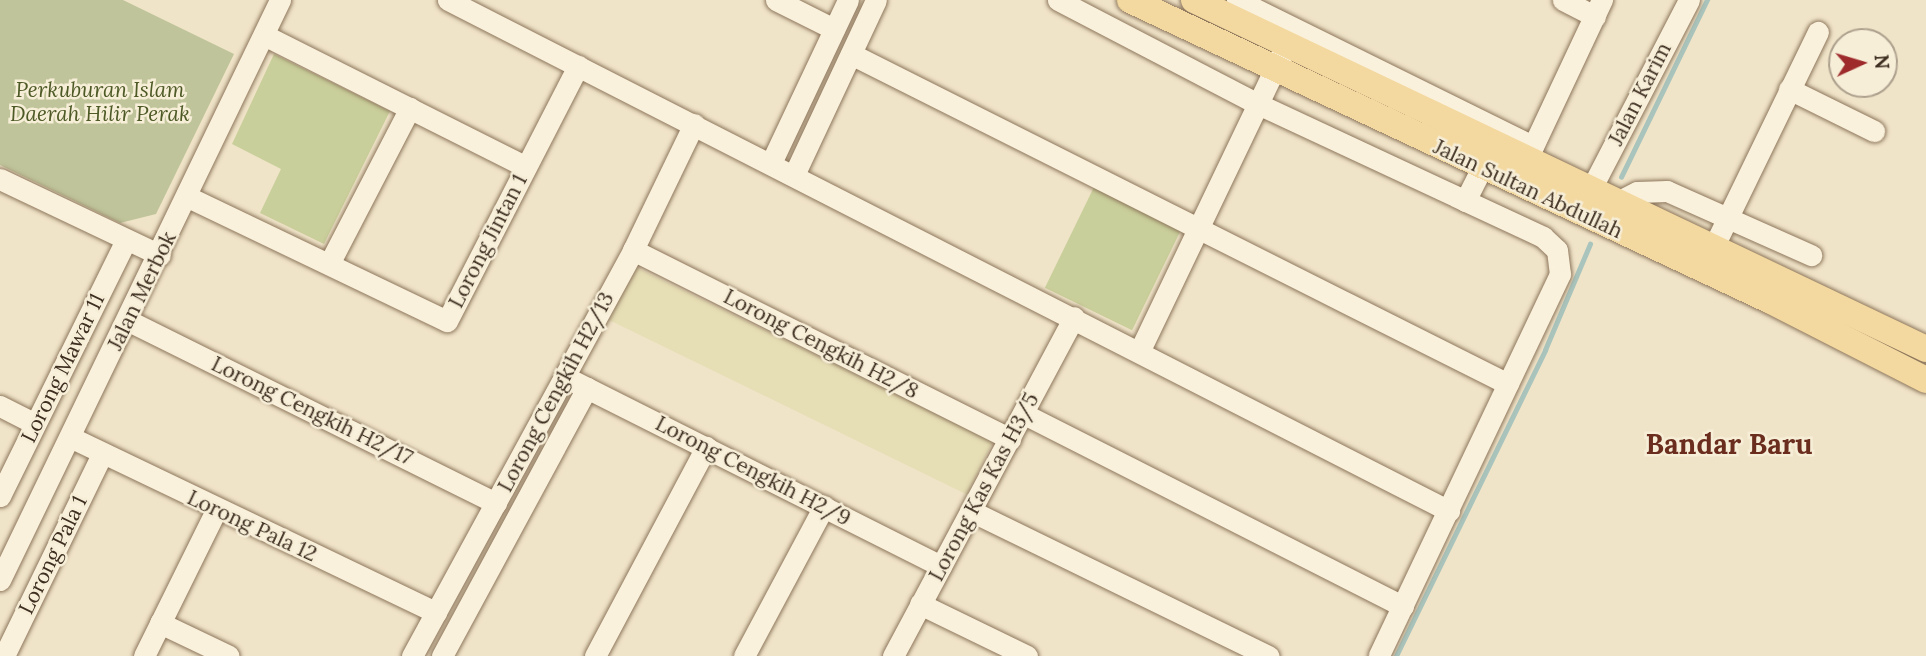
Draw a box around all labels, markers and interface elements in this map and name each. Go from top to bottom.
north arrow [1828,28,1898,98]
street label: Jalan Karim [1603,38,1677,150]
text: N [1869,54,1894,70]
park label: Perkuburan Islam Daerah Hilir Perak [10,77,190,127]
street label: Jalan Sultan Abdullah [1429,134,1627,244]
street label: Lorong Jintan 1 [443,170,533,312]
street label: Jalan Merbok [103,228,181,354]
street label: Lorong Cengkih H2/8 [719,284,923,404]
street label: Lorong Cengkih H2/13 [493,288,619,496]
street label: Lorong Mawar 11 [16,289,110,447]
street label: Lorong Cengkih H2/17 [207,351,417,471]
street label: Lorong Kas Kas H3/5 [924,389,1044,585]
street label: Lorong Cengkih H2/9 [651,411,855,531]
district label: Bandar Baru [1645,427,1813,461]
street label: Lorong Pala 12 [183,485,321,567]
street label: Lorong Pala 1 [13,492,93,618]

